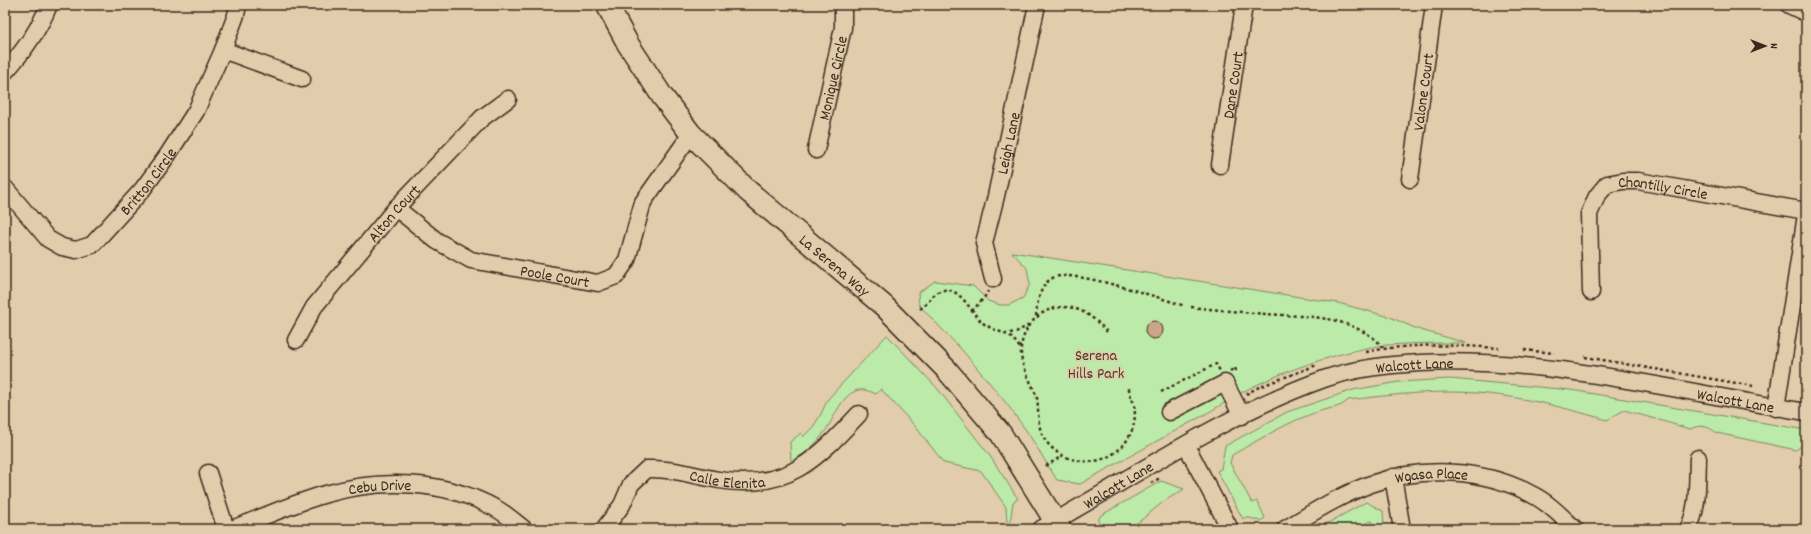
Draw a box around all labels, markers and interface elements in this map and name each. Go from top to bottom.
north arrow [1745,26,1785,66]
street label: Monique Circle [814,34,855,123]
text: N [1765,43,1781,49]
street label: Dane Court [1218,50,1251,120]
street label: Valone Court [1408,52,1441,132]
street label: Leigh Lane [992,110,1028,177]
street label: Britton Circle [115,144,184,221]
street label: Chantilly Circle [1616,172,1709,207]
street label: Alton Court [363,180,427,248]
street label: La Serena Way [793,230,874,304]
street label: Poole Court [518,260,591,295]
park label: Serena Hills Park [1068,345,1124,386]
street label: Walcott Lane [1375,353,1454,381]
street label: Walcott Lane [1695,384,1776,421]
street label: Walcott Lane [1080,457,1158,516]
street label: Wgasa Place [1393,463,1469,491]
street label: Calle Elenita [687,465,767,496]
street label: Cebu Drive [347,475,412,502]

